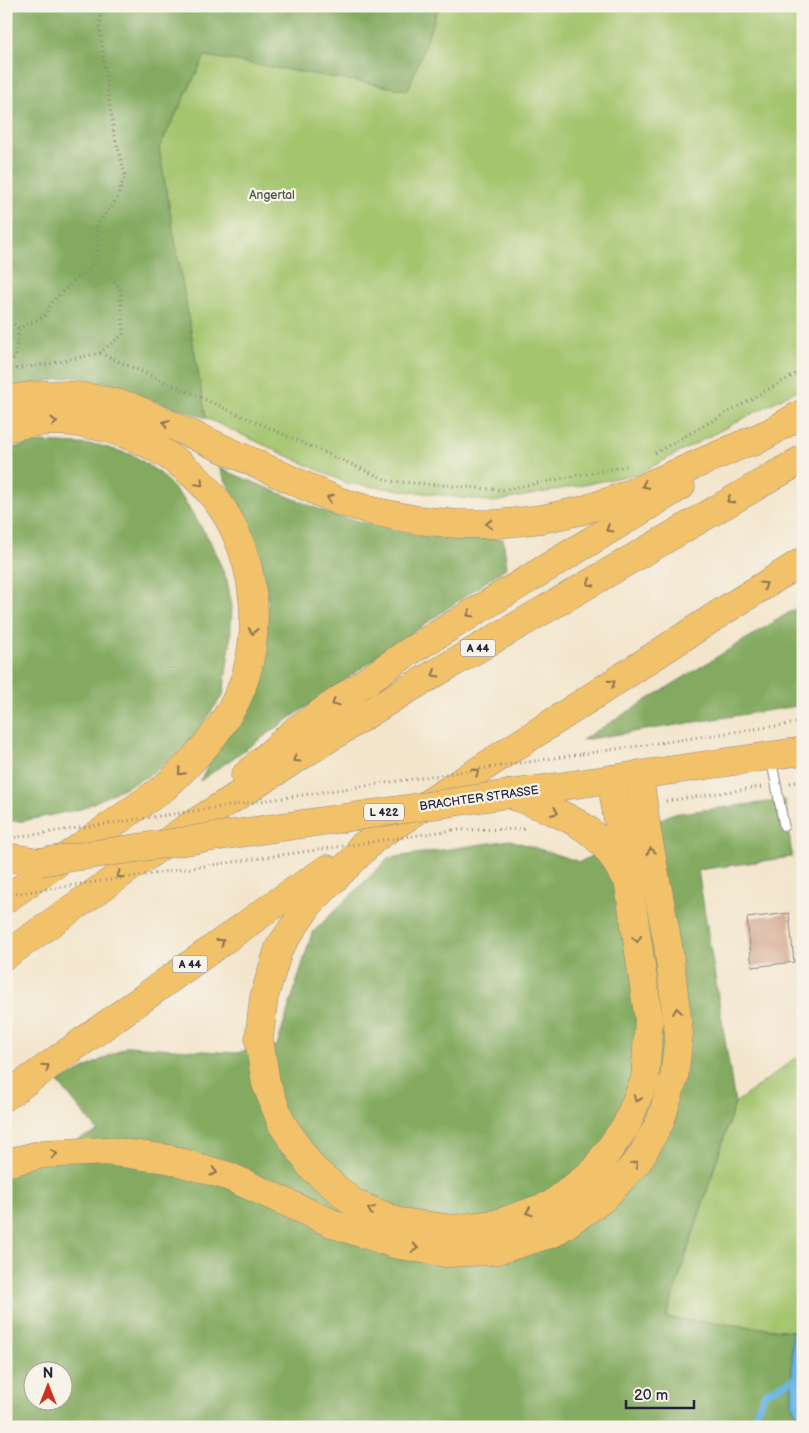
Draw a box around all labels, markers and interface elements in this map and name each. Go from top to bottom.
park label: Angertal [249,188,295,203]
one-way arrow [51,417,59,427]
one-way arrow [162,419,171,429]
one-way arrow [194,477,203,486]
one-way arrow [641,479,650,490]
one-way arrow [326,493,334,503]
one-way arrow [727,494,736,504]
one-way arrow [485,519,492,529]
one-way arrow [605,523,614,533]
one-way arrow [586,576,595,586]
one-way arrow [759,582,768,592]
one-way arrow [467,608,476,617]
one-way arrow [248,627,259,635]
road number: A 44 [460,640,496,656]
one-way arrow [431,667,440,677]
one-way arrow [607,680,616,690]
one-way arrow [331,697,340,706]
one-way arrow [293,753,302,762]
one-way arrow [177,766,186,775]
one-way arrow [470,769,479,778]
street label: BRACHTER STRASSE [418,783,540,814]
road number: L 422 [364,804,404,820]
one-way arrow [550,806,559,817]
one-way arrow [646,846,656,855]
one-way arrow [116,869,126,878]
one-way arrow [632,934,642,943]
one-way arrow [215,940,224,948]
road number: A 44 [172,956,208,972]
one-way arrow [672,1007,682,1016]
one-way arrow [40,1064,50,1073]
one-way arrow [632,1094,643,1103]
one-way arrow [50,1148,58,1159]
one-way arrow [629,1161,637,1170]
one-way arrow [210,1166,218,1176]
one-way arrow [367,1206,376,1217]
one-way arrow [525,1207,533,1217]
one-way arrow [410,1242,419,1252]
north arrow [22,1360,72,1410]
text: N [43,1365,53,1382]
scale bar [626,1378,694,1410]
text: 20 m [634,1386,668,1405]

